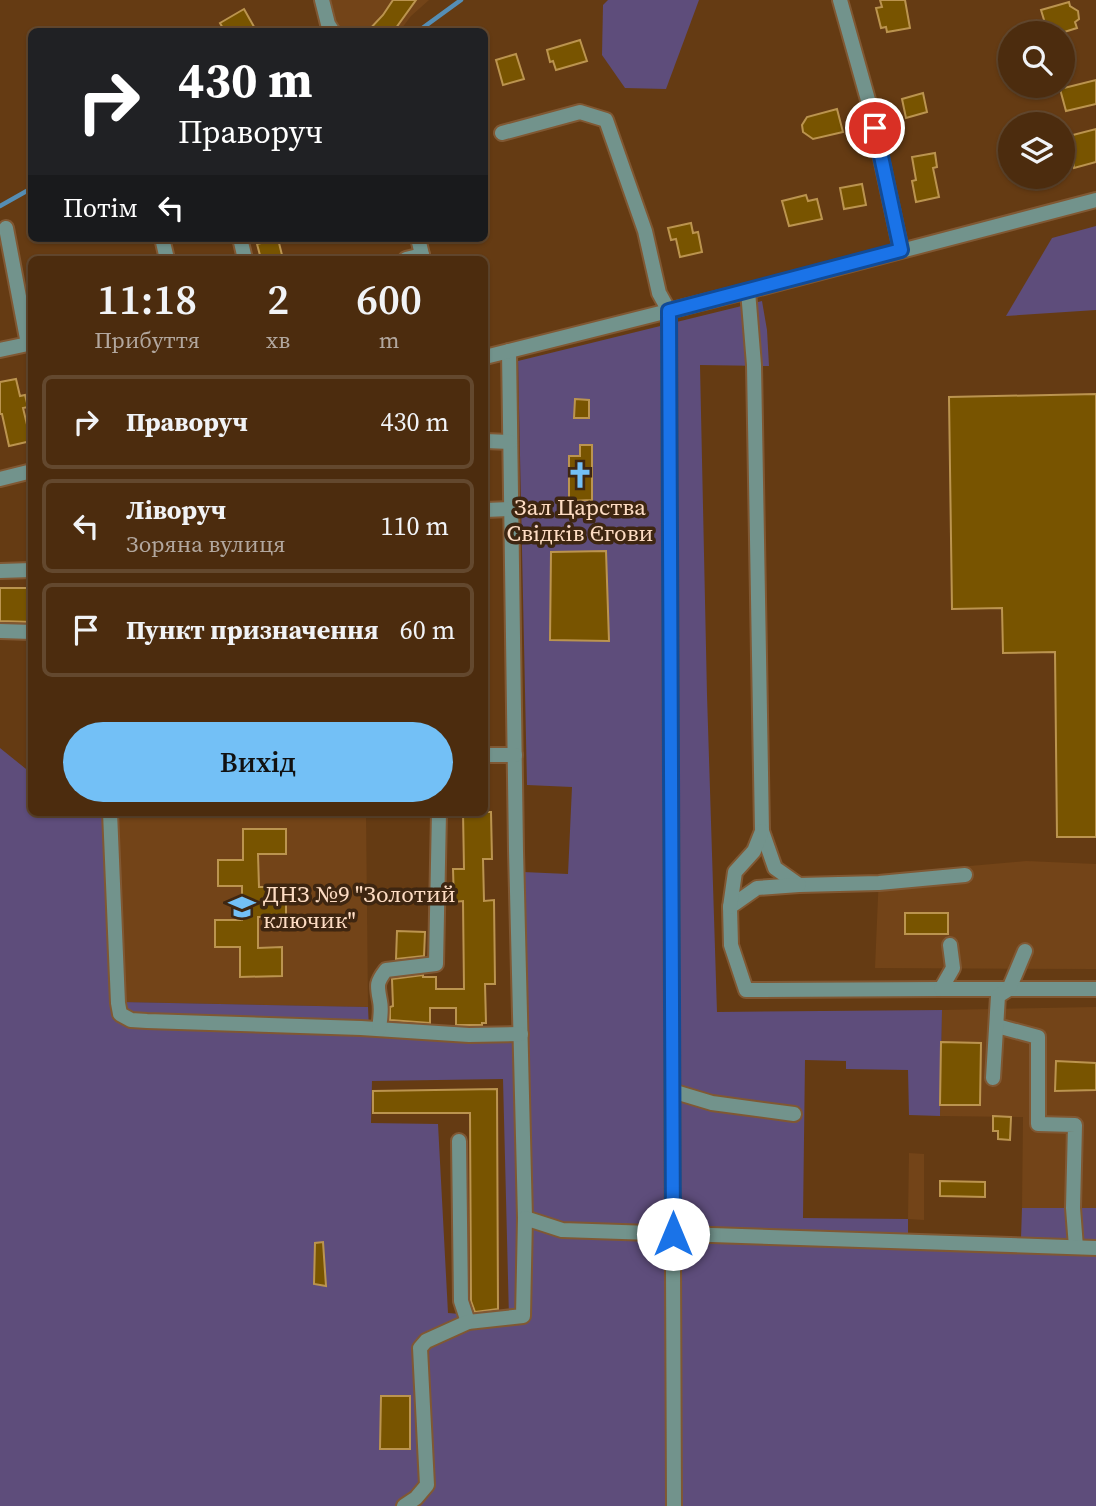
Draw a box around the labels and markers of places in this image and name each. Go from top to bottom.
pin [845,98,905,158]
church icon: Зал Царства Свідків Єгови [565,460,595,490]
place label: Зал Царства Свідків Єгови [507,491,653,549]
place label: ДНЗ №9 "Золотий ключик" [263,878,456,936]
school or university icon: ДНЗ №9 "Золотий ключик" [227,892,257,922]

